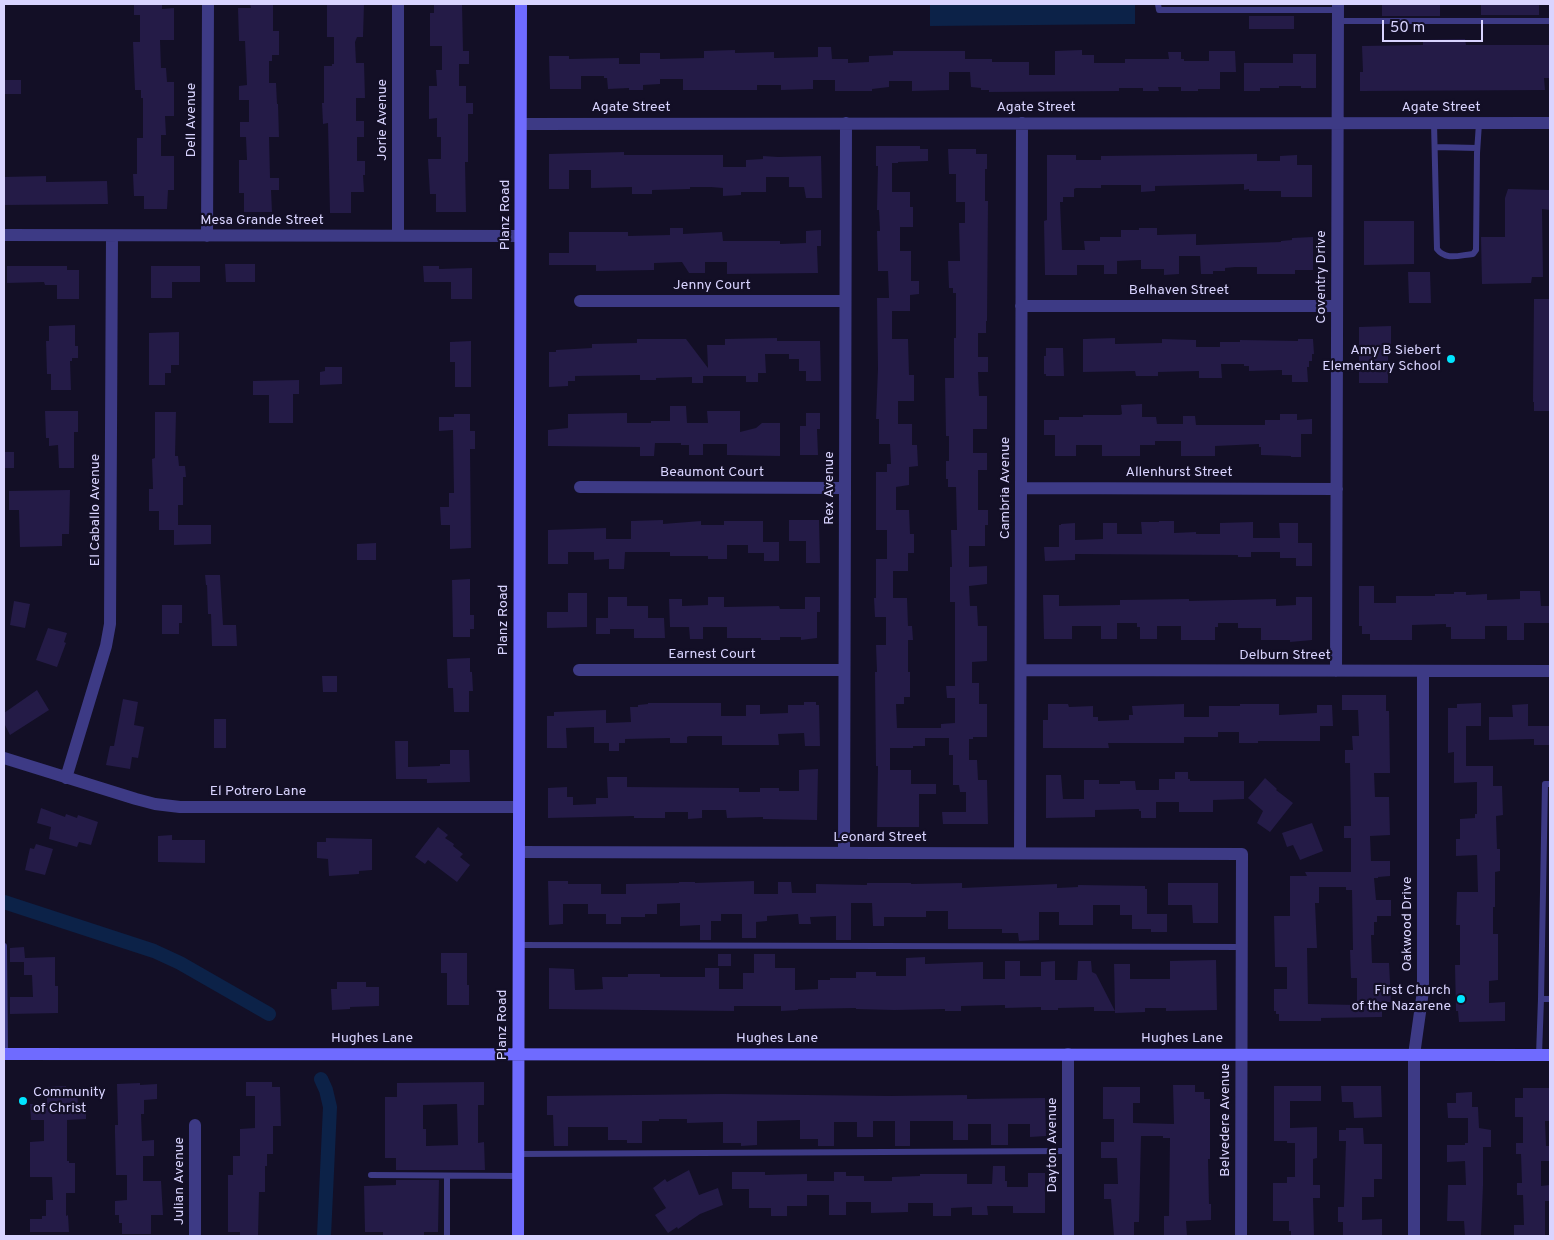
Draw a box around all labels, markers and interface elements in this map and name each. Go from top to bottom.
scale bar [1384,10,1485,42]
text: 50 m [1390,19,1425,38]
street label: Jorie Avenue [375,79,391,161]
street label: Dell Avenue [184,83,200,157]
street label: Agate Street [591,100,671,116]
street label: Agate Street [996,100,1076,116]
street label: Agate Street [1401,100,1481,116]
street label: Planz Road [498,180,514,250]
street label: Mesa Grande Street [200,213,324,229]
street label: Coventry Drive [1314,230,1330,324]
street label: Jenny Court [673,278,751,294]
street label: Belhaven Street [1129,283,1229,299]
place label: Amy B Siebert Elementary School [1322,343,1441,376]
marker: Amy B Siebert Elementary School [1445,353,1457,365]
street label: Cambria Avenue [998,437,1014,539]
street label: Rex Avenue [822,451,838,525]
street label: El Caballo Avenue [88,454,104,566]
street label: Beaumont Court [660,465,764,481]
street label: Allenhurst Street [1125,465,1233,481]
street label: Planz Road [496,585,512,655]
street label: Earnest Court [668,647,756,663]
street label: Delburn Street [1239,648,1331,664]
street label: El Potrero Lane [210,784,306,800]
street label: Leonard Street [833,830,927,846]
street label: Oakwood Drive [1400,877,1416,971]
place label: First Church of the Nazarene [1352,983,1451,1016]
street label: Planz Road [495,990,511,1060]
marker: First Church of the Nazarene [1455,993,1467,1005]
street label: Hughes Lane [331,1031,413,1047]
street label: Hughes Lane [736,1031,818,1047]
street label: Hughes Lane [1141,1031,1223,1047]
street label: Belvedere Avenue [1218,1063,1234,1177]
place label: Community of Christ [33,1085,106,1118]
marker: Community of Christ [17,1095,29,1107]
street label: Dayton Avenue [1045,1097,1061,1193]
street label: Julian Avenue [172,1137,188,1225]

